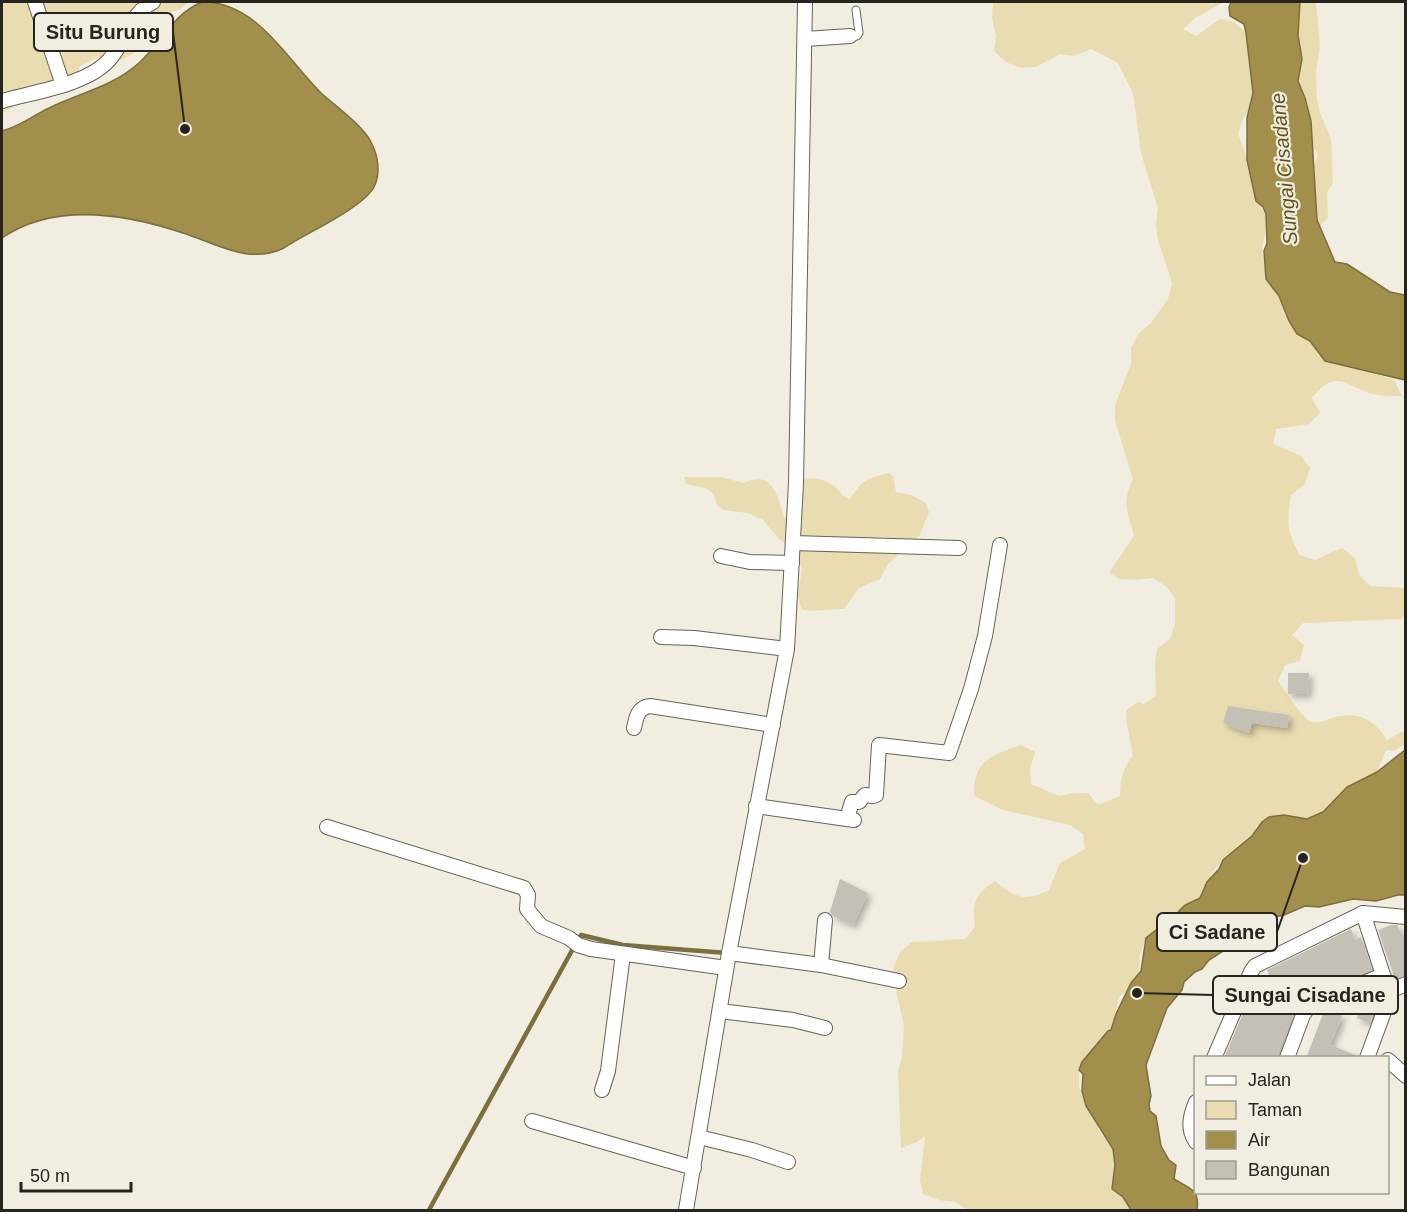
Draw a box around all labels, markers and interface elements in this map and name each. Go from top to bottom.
callout: Situ Burung [34,13,173,51]
text: Situ Burung [46,21,160,43]
water label: Sungai Cisadane [1266,92,1302,246]
callout: Ci Sadane [1157,913,1277,951]
text: Ci Sadane [1169,921,1265,943]
callout: Sungai Cisadane [1213,976,1398,1014]
text: Sungai Cisadane [1224,984,1386,1006]
legend [1194,1056,1389,1194]
text: Jalan [1248,1070,1291,1090]
text: Taman [1248,1100,1302,1120]
text: Air [1248,1130,1270,1150]
scale bar [21,1155,130,1193]
text: Bangunan [1248,1160,1330,1180]
text: 50 m [30,1166,70,1186]

